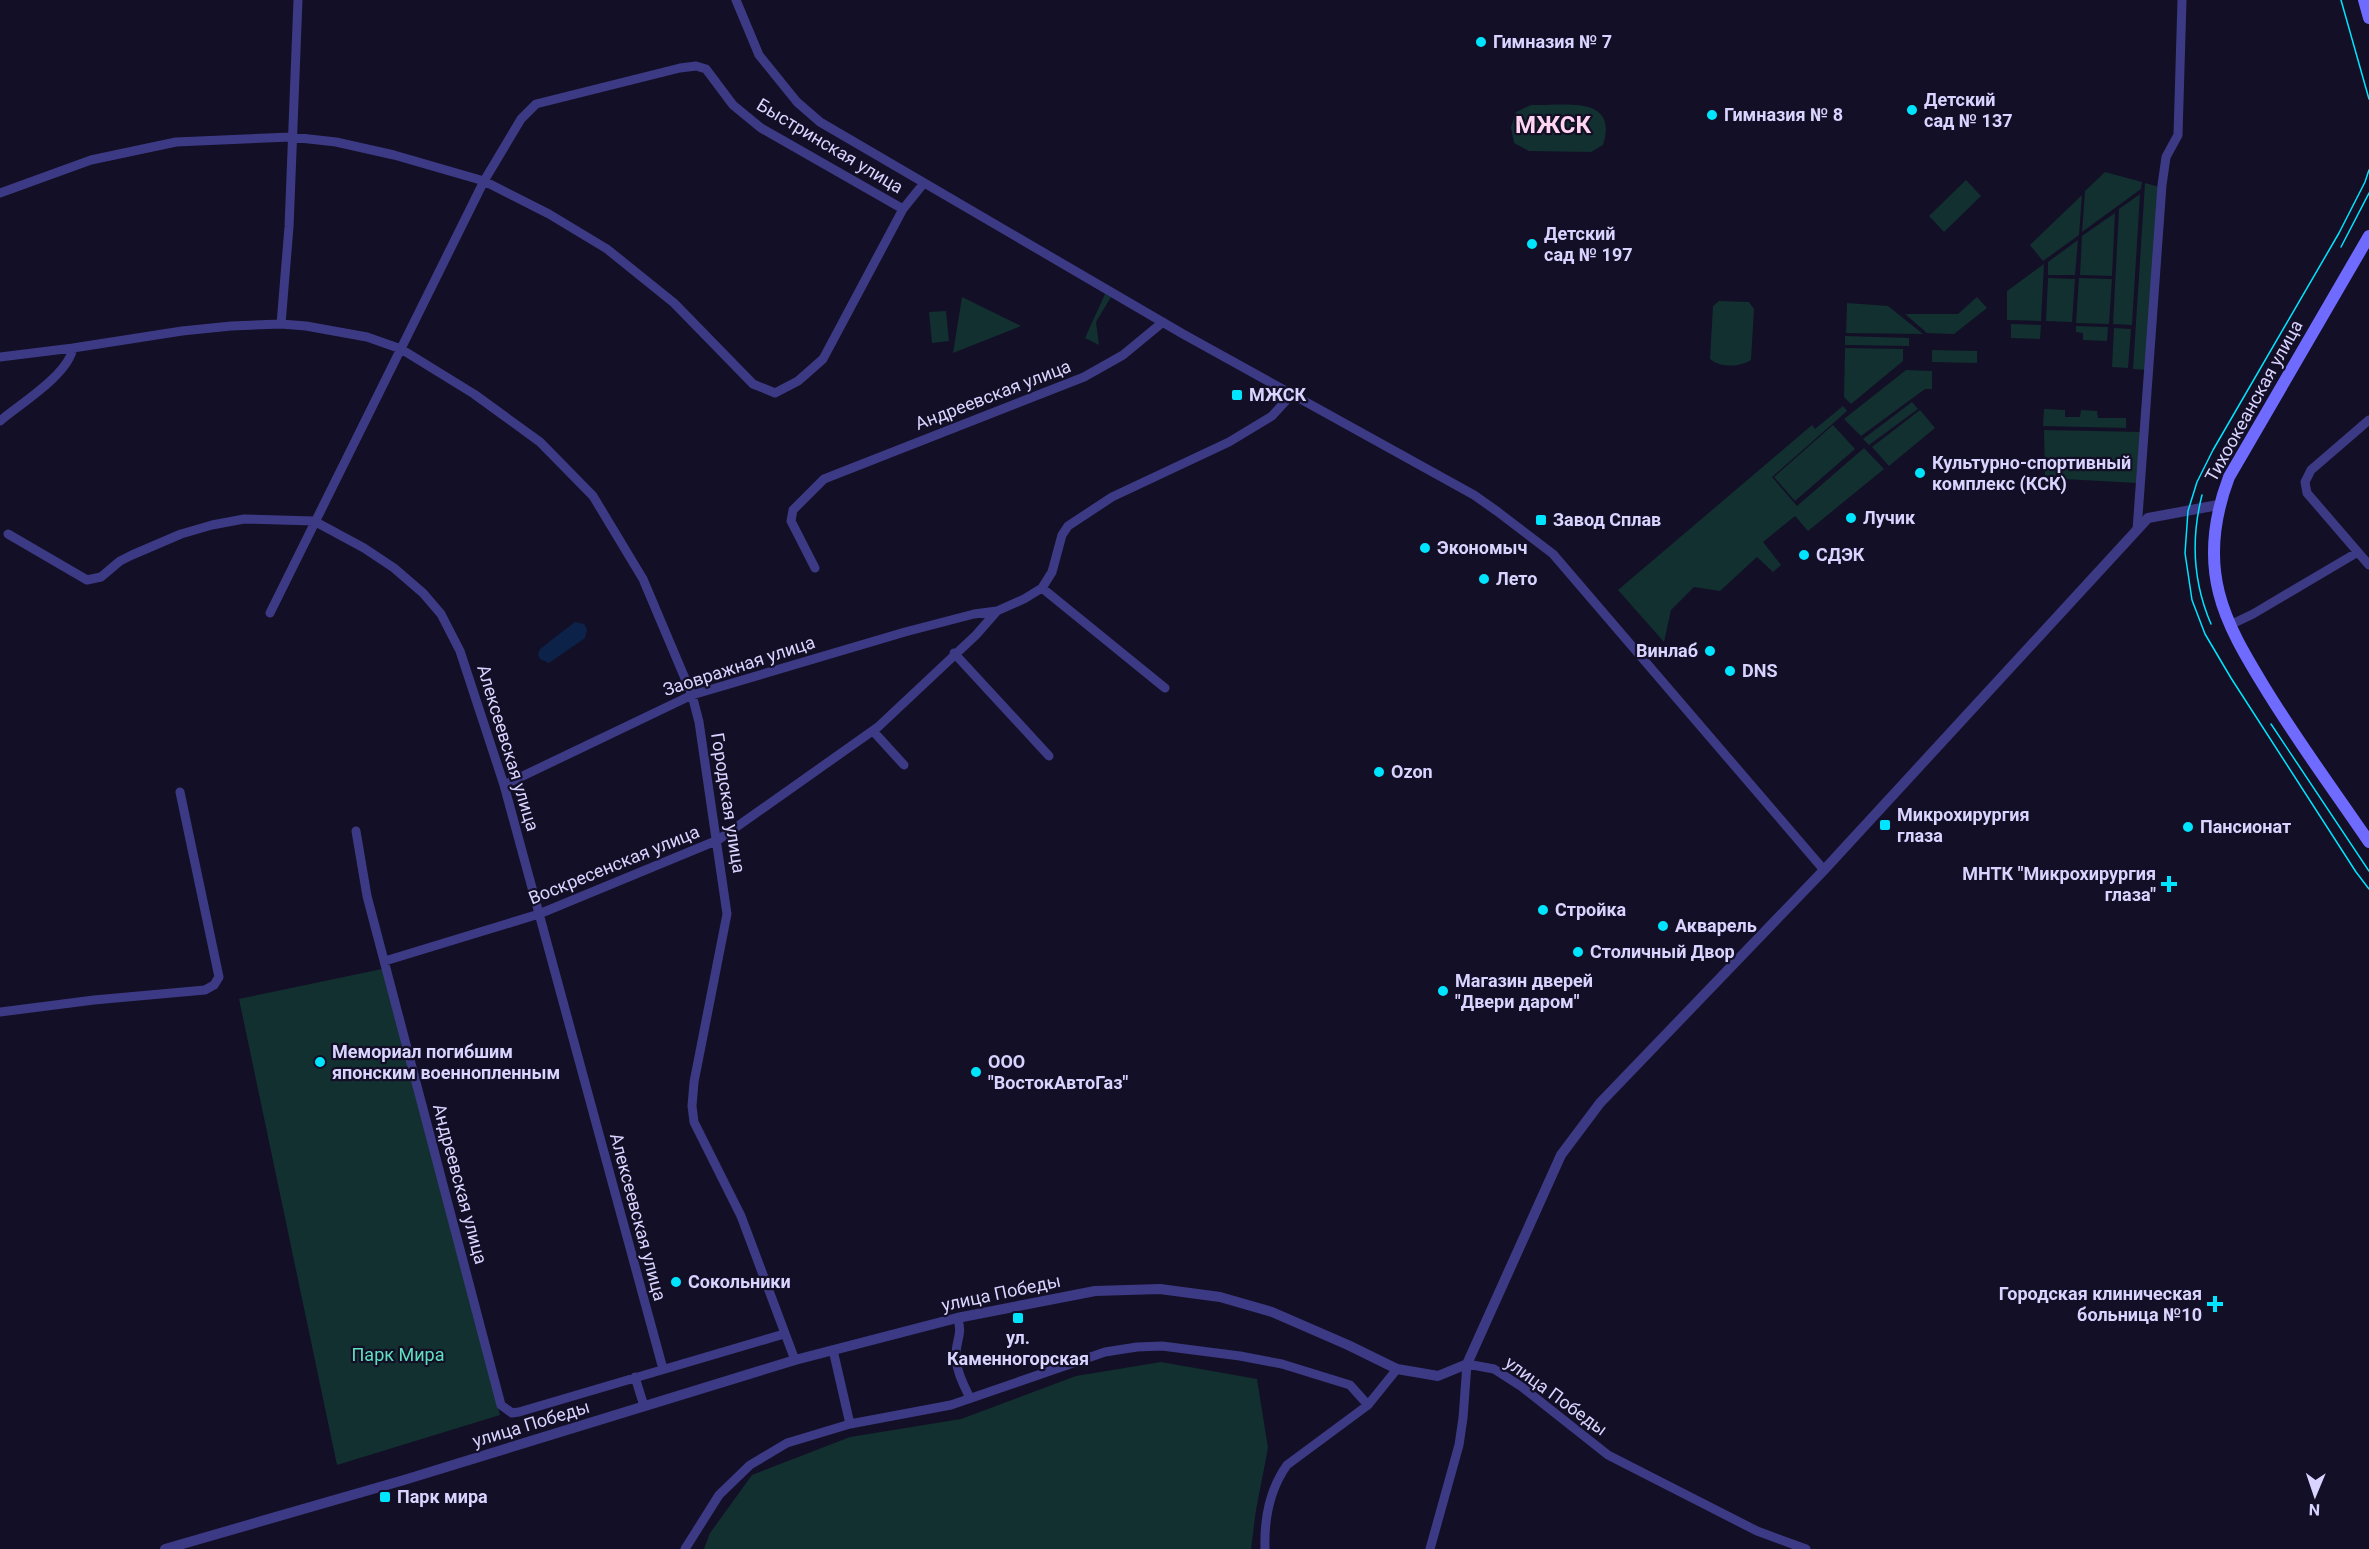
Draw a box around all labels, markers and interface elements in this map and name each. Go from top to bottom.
place label: Гимназия № 7 [1493,31,1612,52]
marker: Гимназия № 7 [1474,35,1488,49]
place label: Детский сад № 137 [1924,89,2013,131]
street label: Быстринская улица [753,94,907,198]
marker: Детский сад № 137 [1905,103,1919,117]
place label: Гимназия № 8 [1724,104,1843,125]
marker: Гимназия № 8 [1705,108,1719,122]
district label: МЖСК [1515,111,1592,139]
place label: Детский сад № 197 [1544,223,1633,265]
marker: Детский сад № 197 [1525,237,1539,251]
street label: Тихоокеанская улица [2200,316,2307,485]
street label: Андреевская улица [912,355,1074,434]
place label: МЖСК [1249,384,1306,405]
marker: МЖСК [1230,388,1244,402]
place label: Культурно-спортивный комплекс (КСК) [1932,452,2131,495]
marker: Культурно-спортивный комплекс (КСК) [1913,466,1927,480]
place label: Лучик [1863,507,1916,528]
place label: Завод Сплав [1553,509,1661,530]
marker: Лучик [1844,511,1858,525]
marker: Завод Сплав [1534,513,1548,527]
place label: Экономыч [1437,537,1527,558]
marker: Экономыч [1418,541,1432,555]
place label: СДЭК [1816,544,1865,565]
marker: СДЭК [1797,548,1811,562]
place label: Лето [1496,568,1537,589]
marker: Лето [1477,572,1491,586]
street label: Заовражная улица [660,631,818,700]
place label: Винлаб [1636,640,1698,661]
marker: Винлаб [1703,644,1717,658]
place label: DNS [1742,660,1777,681]
street label: Алексеевская улица [473,662,544,834]
marker: DNS [1723,664,1737,678]
street label: Городская улица [707,731,750,875]
place label: Ozon [1391,761,1433,782]
marker: Ozon [1372,765,1386,779]
place label: Микрохирургия глаза [1897,804,2030,846]
place label: Пансионат [2200,816,2291,837]
marker: Микрохирургия глаза [1878,818,1892,832]
marker: Пансионат [2181,820,2195,834]
street label: Воскресенская улица [525,821,702,908]
place label: МНТК "Микрохирургия глаза" [1962,863,2156,905]
marker: МНТК "Микрохирургия глаза" [2160,875,2178,893]
place label: Стройка [1555,899,1627,920]
marker: Стройка [1536,903,1550,917]
place label: Акварель [1675,915,1757,936]
marker: Акварель [1656,919,1670,933]
place label: Столичный Двор [1590,941,1735,962]
marker: Столичный Двор [1571,945,1585,959]
place label: Магазин дверей "Двери даром" [1455,970,1593,1012]
marker: Магазин дверей "Двери даром" [1436,984,1450,998]
place label: Мемориал погибшим японским военнопленным [332,1041,560,1083]
place label: ООО "ВостокАвтоГаз" [988,1051,1128,1093]
marker: Мемориал погибшим японским военнопленным [313,1055,327,1069]
marker: ООО "ВостокАвтоГаз" [969,1065,983,1079]
street label: Андреевская улица [429,1101,492,1266]
street label: Алексеевская улица [606,1131,671,1303]
street label: улица Победы [939,1270,1062,1315]
place label: Сокольники [688,1271,791,1292]
marker: Сокольники [669,1275,683,1289]
place label: Городская клиническая больница №10 [1999,1283,2202,1325]
marker: Городская клиническая больница №10 [2206,1295,2224,1313]
marker: ул. Каменногорская [1011,1311,1025,1325]
place label: ул. Каменногорская [947,1327,1089,1369]
park label: Парк Мира [352,1344,444,1365]
street label: улица Победы [1501,1351,1612,1440]
street label: улица Победы [470,1396,592,1451]
north arrow [2285,1465,2345,1525]
place label: Парк мира [397,1486,488,1507]
marker: Парк мира [378,1490,392,1504]
text: N [2309,1500,2320,1519]

